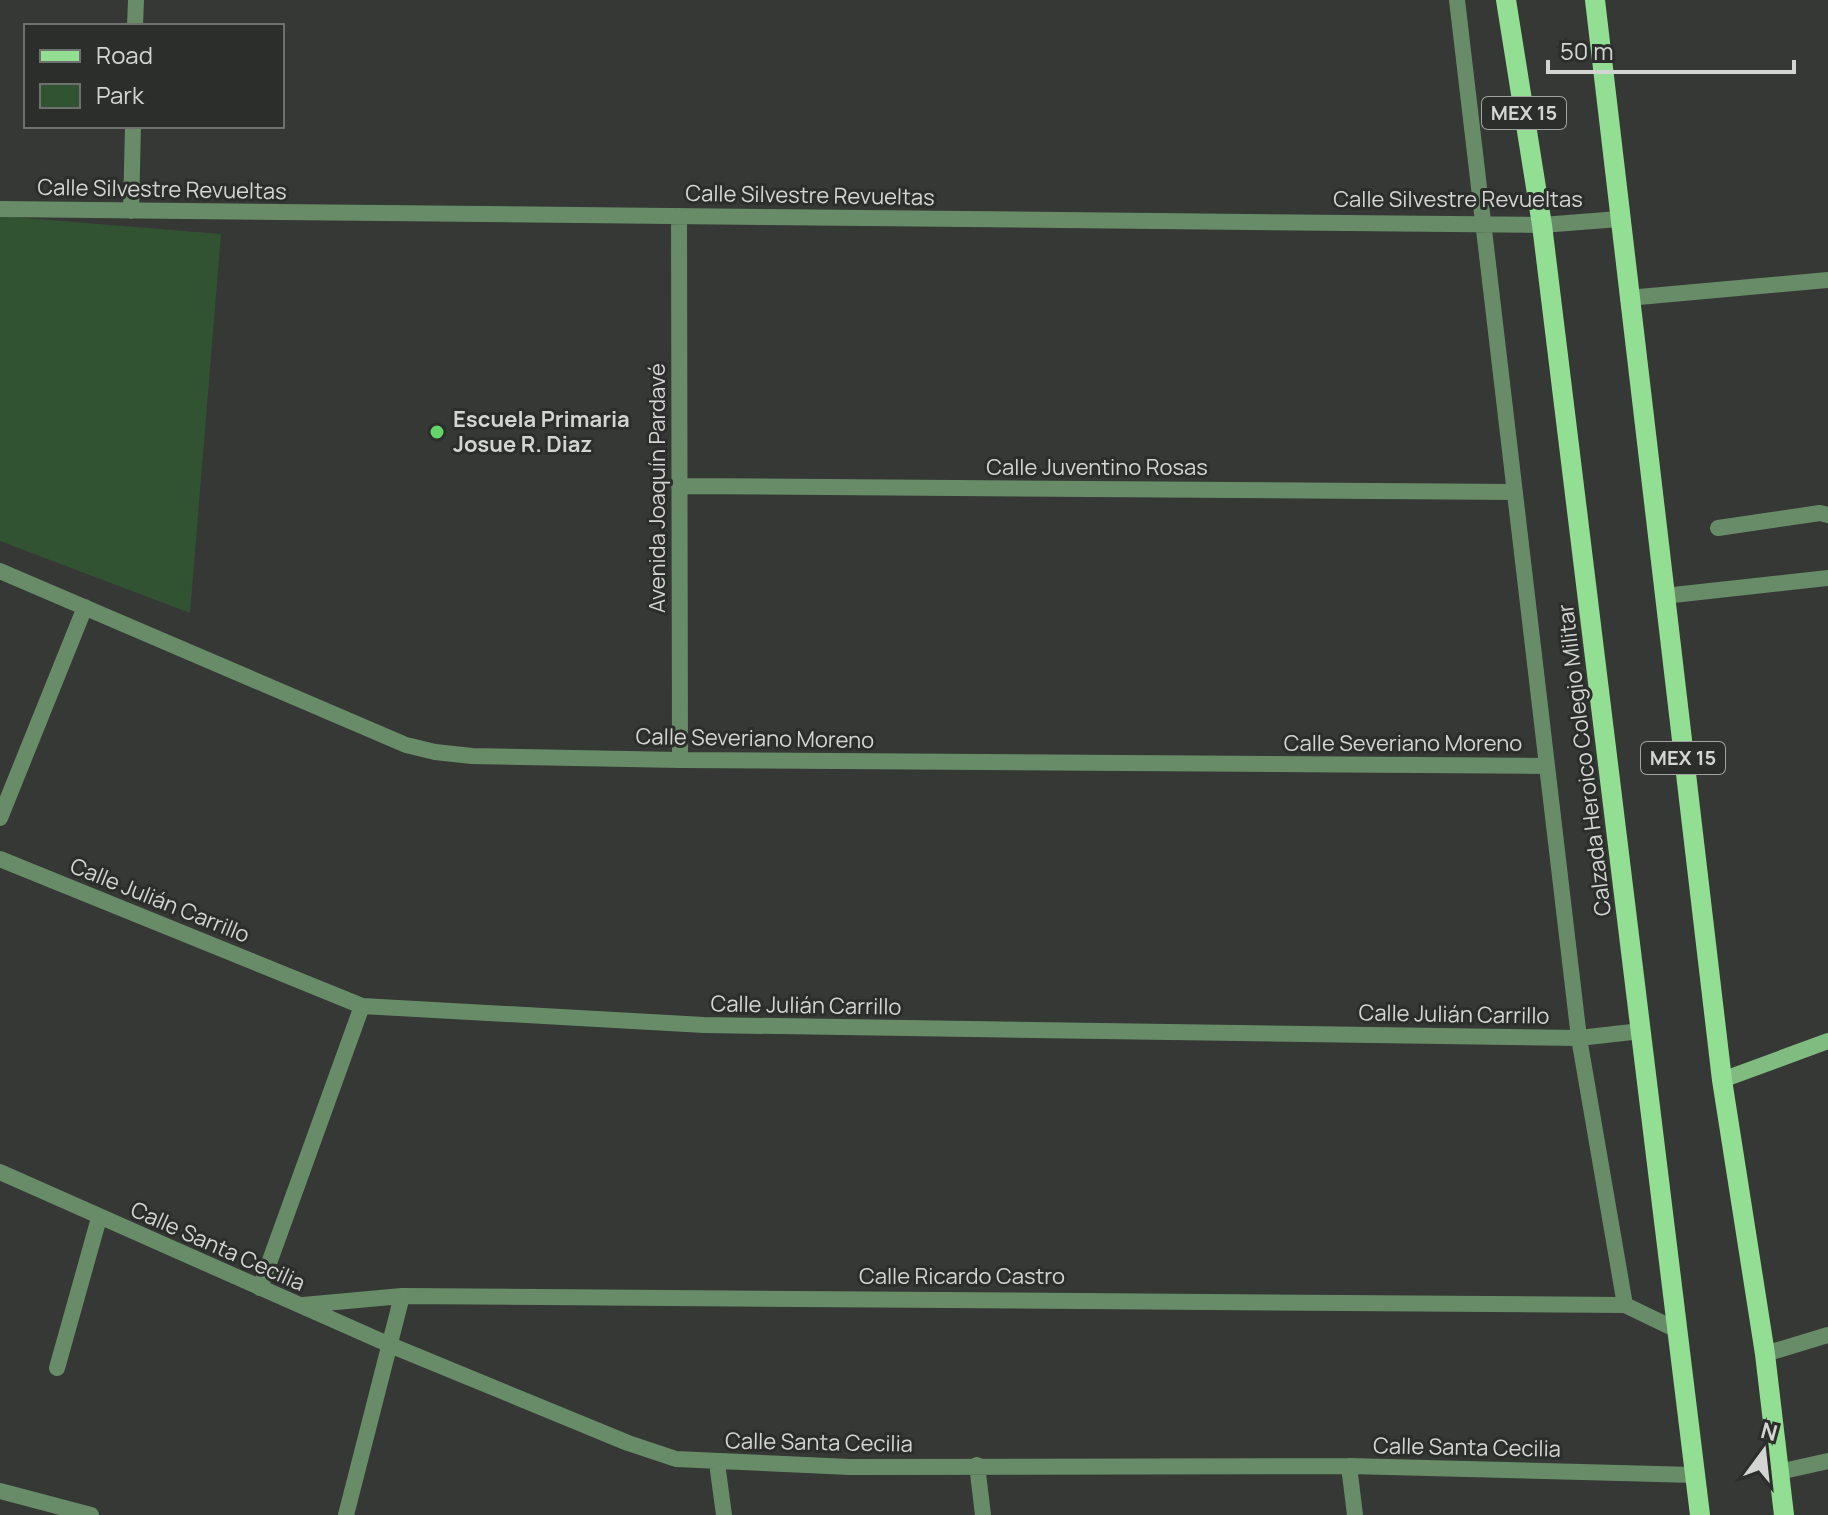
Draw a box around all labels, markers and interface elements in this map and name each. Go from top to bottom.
legend [24,24,284,128]
scale bar [1548,24,1794,74]
text: 50 m [1560,34,1614,67]
text: Road [96,38,153,71]
text: Park [96,78,145,111]
road number: MEX 15 [1482,97,1566,129]
street label: Calle Silvestre Revueltas [37,172,287,206]
street label: Calle Silvestre Revueltas [685,178,935,212]
street label: Calle Silvestre Revueltas [1333,184,1583,214]
street label: Avenida Joaquín Pardavé [642,363,672,613]
place label: Escuela Primaria Josue R. Diaz [453,404,630,459]
marker: Escuela Primaria Josue R. Diaz [428,423,446,441]
street label: Calle Juventino Rosas [986,452,1208,482]
street label: Calzada Heroico Colegio Militar [1550,602,1618,918]
street label: Calle Severiano Moreno [635,721,875,755]
street label: Calle Severiano Moreno [1284,728,1522,758]
road number: MEX 15 [1641,742,1725,774]
street label: Calle Julián Carrillo [66,850,254,950]
street label: Calle Julián Carrillo [710,988,902,1022]
street label: Calle Julián Carrillo [1358,997,1550,1031]
street label: Calle Santa Cecilia [126,1194,310,1298]
street label: Calle Ricardo Castro [859,1261,1065,1291]
north arrow [1724,1411,1804,1491]
text: N [1758,1415,1781,1448]
street label: Calle Santa Cecilia [725,1425,913,1459]
street label: Calle Santa Cecilia [1373,1430,1561,1464]

